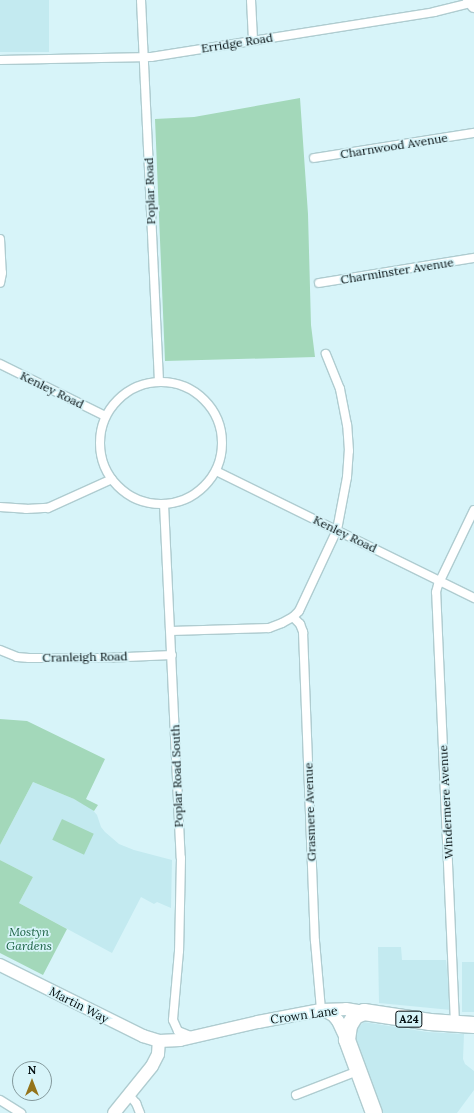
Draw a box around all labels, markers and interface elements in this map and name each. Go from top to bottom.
street label: Erridge Road [200,30,274,56]
street label: Charnwood Avenue [339,130,449,162]
street label: Poplar Road [142,157,158,225]
street label: Charminster Avenue [340,255,454,287]
street label: Kenley Road [18,368,86,412]
street label: Kenley Road [311,512,379,556]
street label: Cranleigh Road [42,649,128,665]
street label: Poplar Road South [168,724,186,828]
street label: Windermere Avenue [436,745,456,859]
street label: Grasmere Avenue [301,762,319,862]
park label: Mostyn Gardens [6,925,52,953]
street label: Martin Way [47,984,111,1026]
street label: Crown Lane [270,1003,338,1027]
road number: A24 [395,1010,423,1028]
north arrow [12,1061,52,1101]
text: N [28,1063,36,1077]

